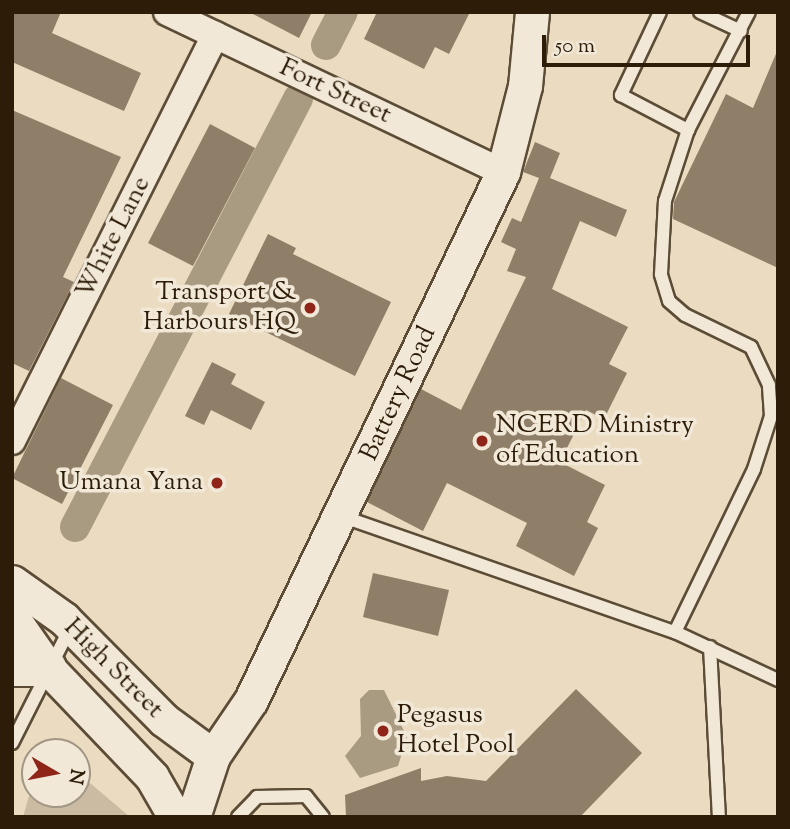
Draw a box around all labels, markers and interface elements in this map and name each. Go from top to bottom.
scale bar [545,21,753,65]
text: 50 m [555,32,595,62]
street label: Fort Street [274,53,396,131]
street label: White Lane [70,172,158,304]
place label: Transport & Harbours HQ [143,277,296,338]
marker: Transport & Harbours HQ [302,300,318,316]
street label: Battery Road [354,322,444,466]
place label: NCERD Ministry of Education [496,410,694,472]
marker: NCERD Ministry of Education [474,433,490,449]
place label: Umana Yana [59,467,203,499]
marker: Umana Yana [209,475,225,491]
street label: High Street [57,613,169,725]
place label: Pegasus Hotel Pool [397,700,514,762]
marker: Pegasus Hotel Pool [375,723,391,739]
north arrow [21,738,91,808]
text: N [61,767,90,786]

